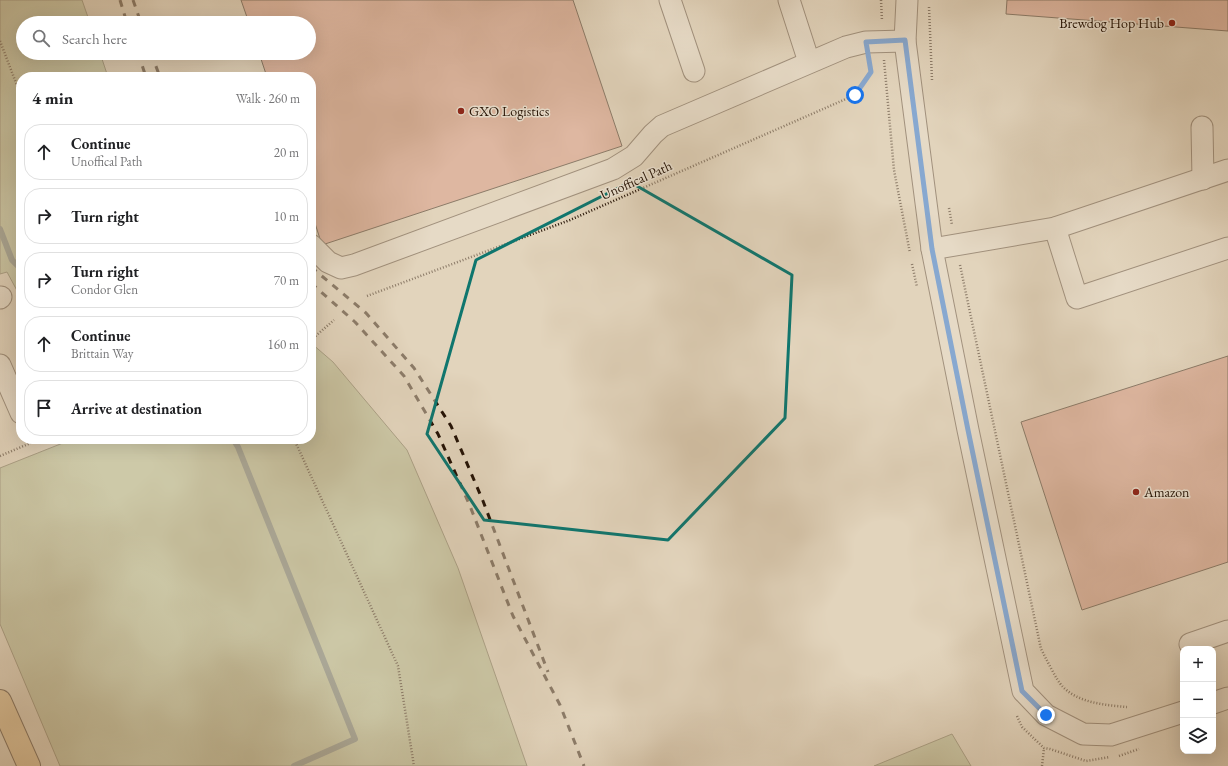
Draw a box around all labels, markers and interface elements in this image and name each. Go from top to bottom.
place label: Brewdog Hop Hub [1059,14,1164,32]
search box [16,16,316,60]
marker: Brewdog Hop Hub [1167,18,1177,28]
icon: search [30,27,52,49]
text: Search here [62,29,127,48]
route start [846,86,864,104]
text: 4 min [32,87,73,109]
text: Walk · 260 m [236,90,300,107]
place label: GXO Logistics [469,102,550,120]
marker: GXO Logistics [456,106,466,116]
text: Continue [71,134,131,153]
icon: ahead [33,141,55,163]
text: 20 m [274,144,299,161]
text: Unoffical Path [71,153,142,170]
street label: Unoffical Path [597,156,675,204]
icon: right [33,205,55,227]
text: Turn right [71,207,139,226]
text: 10 m [274,208,299,225]
text: Turn right [71,262,139,281]
icon: right [33,269,55,291]
text: 70 m [274,272,299,289]
text: Condor Glen [71,281,138,298]
text: Continue [71,326,131,345]
icon: ahead [33,333,55,355]
text: 160 m [268,336,299,353]
text: Brittain Way [71,345,134,362]
icon: arrive [33,397,55,419]
text: Arrive at destination [71,399,202,418]
place label: Amazon [1143,483,1190,501]
marker: Amazon [1131,487,1141,497]
map controls [1180,646,1216,754]
button: + [1180,646,1216,682]
button: − [1180,682,1216,718]
route end [1037,706,1055,724]
button: layers [1180,718,1216,754]

